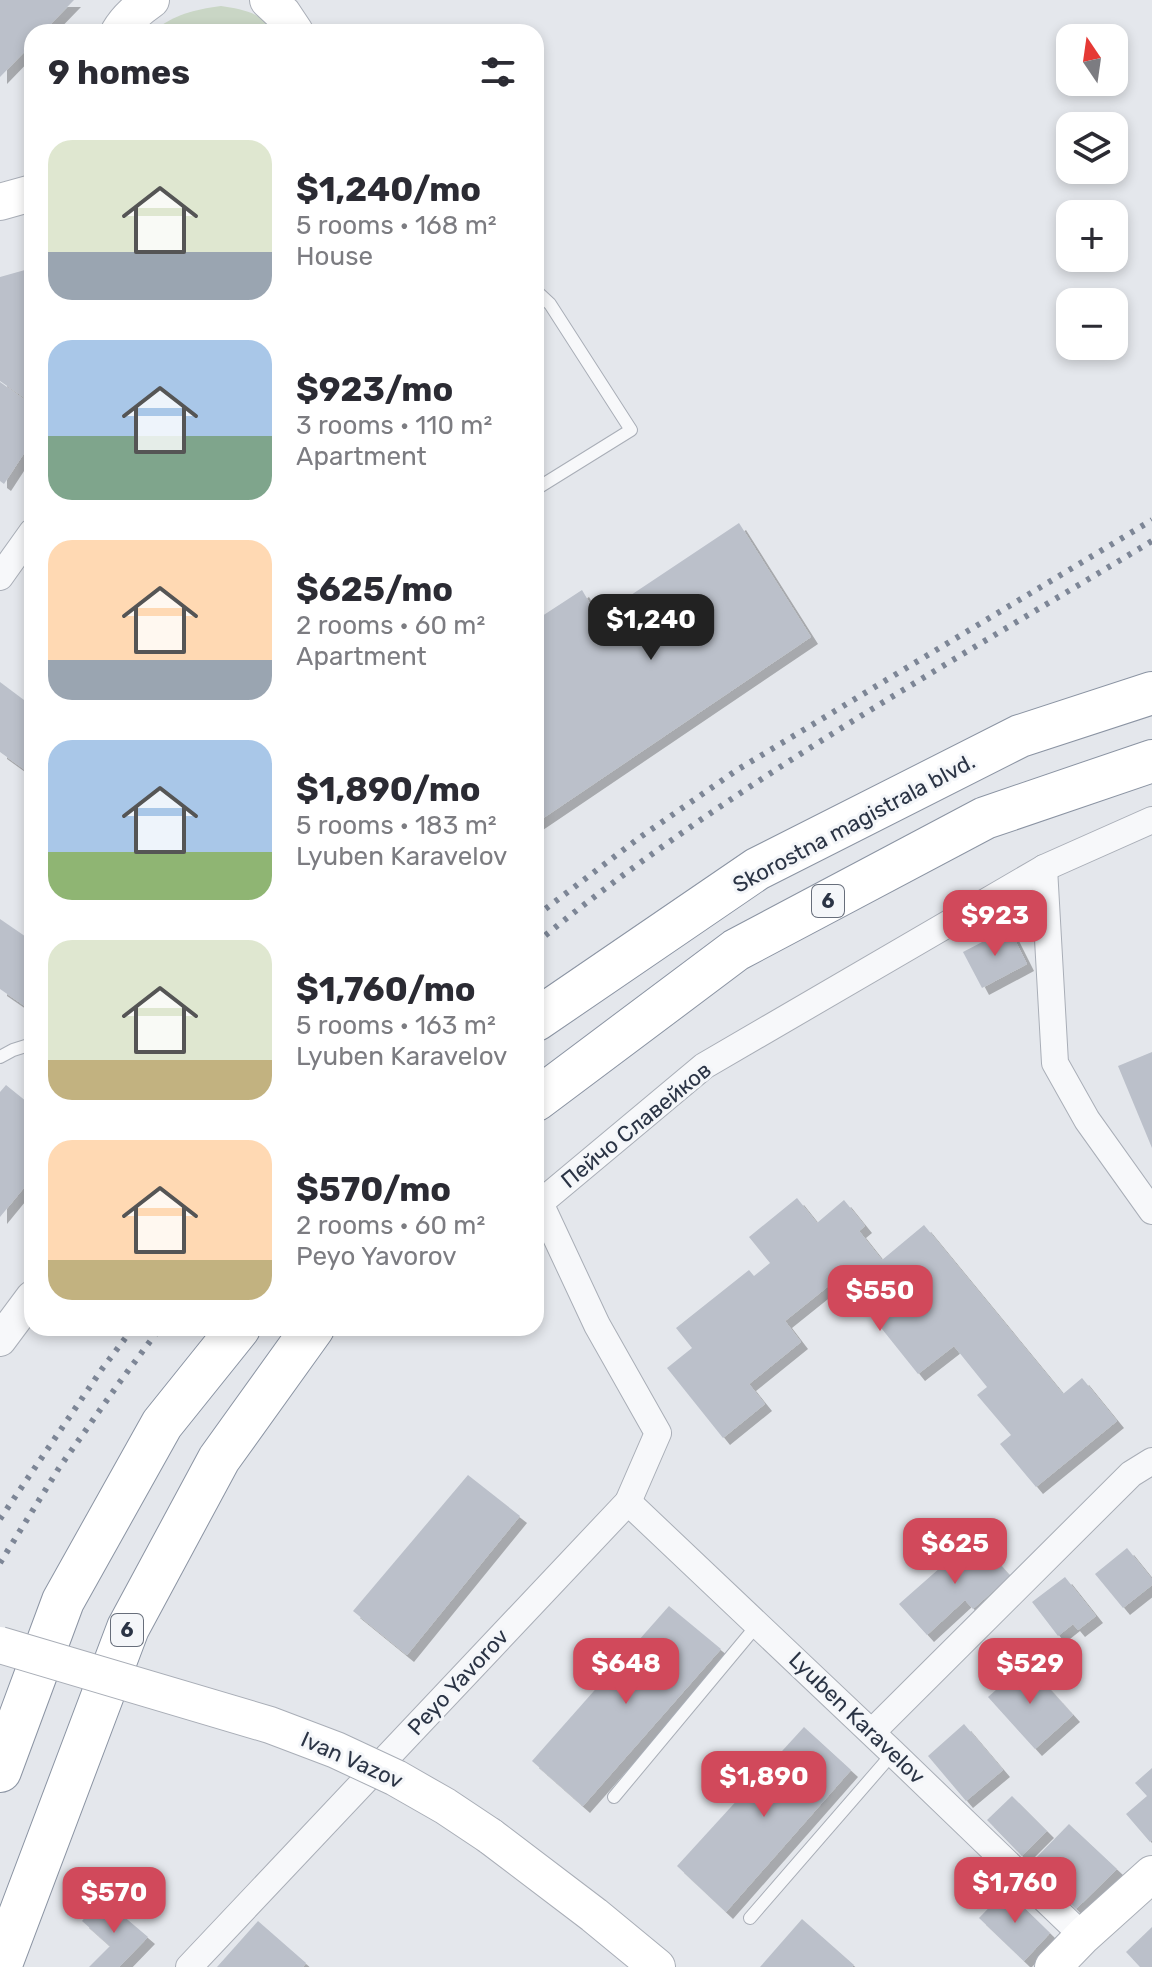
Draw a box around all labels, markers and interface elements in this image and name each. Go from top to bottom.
north arrow [1056,24,1128,96]
map controls [1056,24,1128,360]
icon: filters [476,50,520,94]
text: 9 homes [48,52,190,93]
button: layers [1056,112,1128,184]
text: $1,240/mo [296,169,481,210]
icon: home [112,172,208,268]
button: + [1056,200,1128,272]
text: 5 rooms · 168 m² [296,210,497,241]
text: House [296,241,373,272]
button: − [1056,288,1128,360]
text: $923/mo [296,369,453,410]
icon: home [112,372,208,468]
text: 3 rooms · 110 m² [296,410,492,441]
text: Apartment [296,441,427,472]
text: $625/mo [296,569,453,610]
icon: home [112,572,208,668]
pin: $1,240 [586,594,716,662]
text: $1,240 [606,604,696,635]
text: 2 rooms · 60 m² [296,610,485,641]
text: Apartment [296,641,427,672]
street label: Skorostna magistrala blvd. [728,748,980,898]
text: $1,890/mo [296,769,481,810]
icon: home [112,772,208,868]
text: 5 rooms · 183 m² [296,810,497,841]
text: Lyuben Karavelov [296,841,508,872]
road number: 6 [812,885,844,917]
pin: $923 [948,890,1042,958]
text: $923 [961,900,1029,931]
text: $1,760/mo [296,969,476,1010]
icon: home [112,972,208,1068]
text: 5 rooms · 163 m² [296,1010,496,1041]
text: Lyuben Karavelov [296,1041,508,1072]
street label: Пейчо Славейков [555,1056,717,1194]
text: $570/mo [296,1169,451,1210]
icon: home [112,1172,208,1268]
text: 2 rooms · 60 m² [296,1210,485,1241]
text: Peyo Yavorov [296,1241,457,1272]
pin: $550 [833,1265,927,1333]
text: $550 [846,1275,914,1306]
pin: $625 [908,1518,1002,1586]
text: $625 [921,1528,989,1559]
road number: 6 [111,1614,143,1646]
street label: Peyo Yavorov [402,1623,514,1741]
pin: $648 [579,1638,673,1706]
pin: $529 [983,1638,1077,1706]
street label: Lyuben Karavelov [783,1646,931,1790]
text: $648 [591,1648,661,1679]
text: $529 [996,1648,1064,1679]
street label: Ivan Vazov [297,1726,407,1794]
pin: $1,890 [699,1751,829,1819]
text: $1,890 [719,1761,809,1792]
pin: $1,760 [950,1857,1080,1925]
pin: $570 [67,1867,161,1935]
text: $1,760 [972,1867,1058,1898]
text: $570 [81,1877,147,1908]

